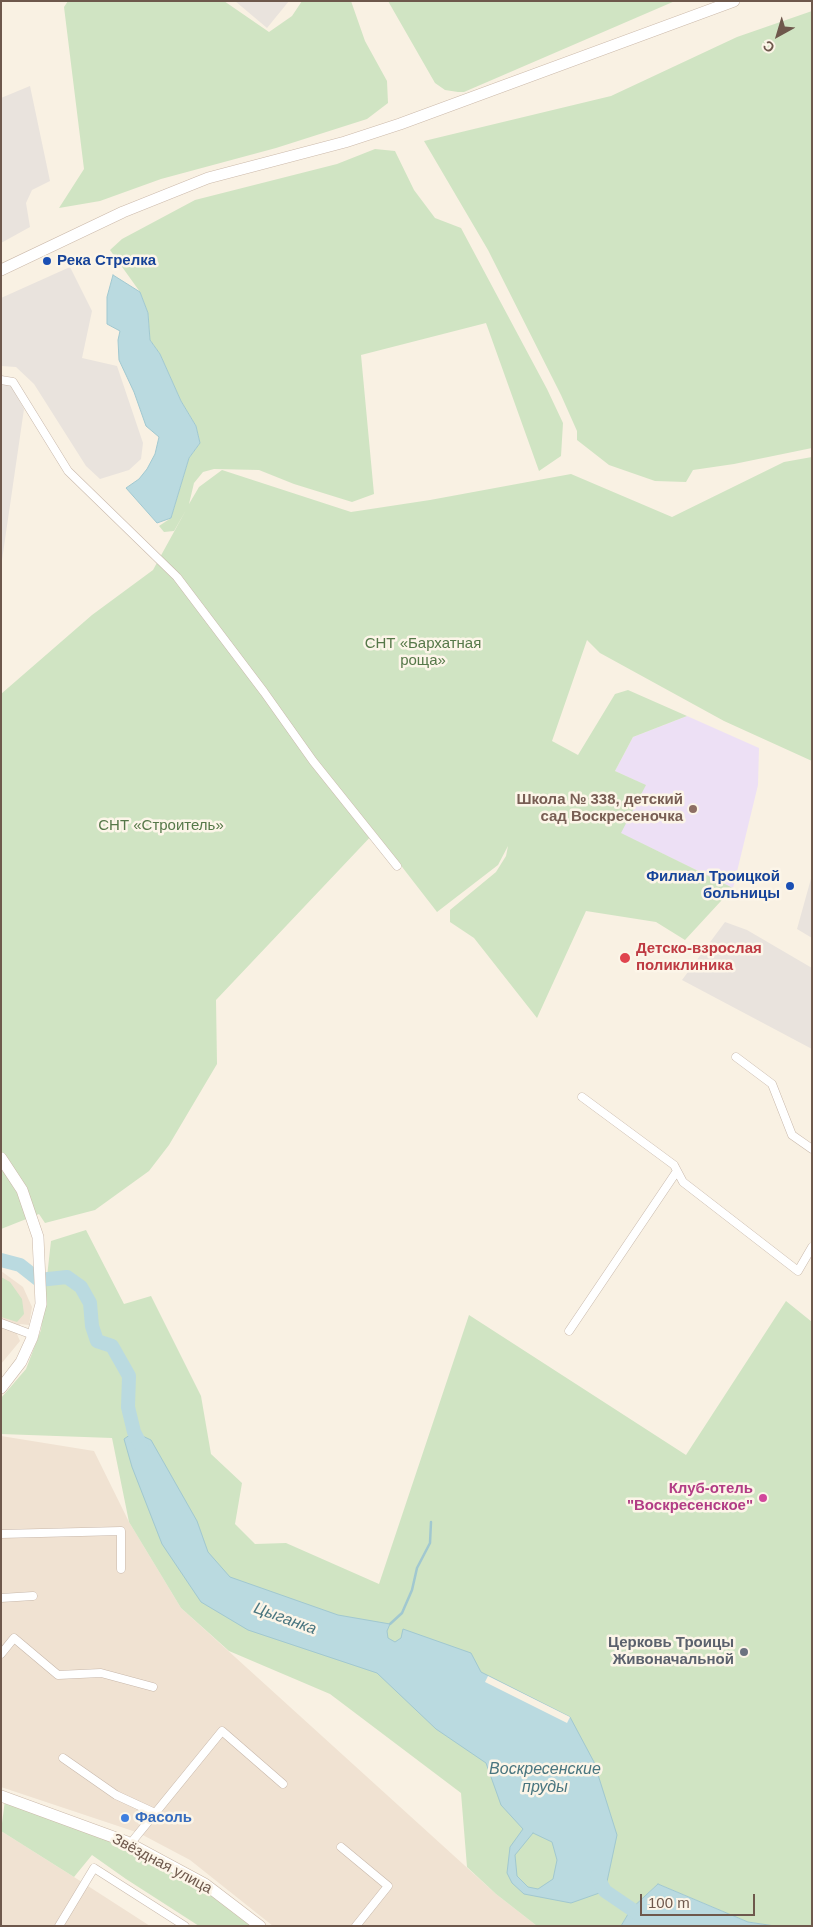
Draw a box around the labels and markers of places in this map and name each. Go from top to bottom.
place label: Река Стрелка [57,252,156,270]
marker: Река Стрелка [41,255,53,267]
place label: Школа № 338, детский сад Воскресеночка [516,791,683,826]
marker: Школа № 338, детский сад Воскресеночка [687,803,699,815]
place label: Филиал Троицкой больницы [646,868,780,903]
marker: Филиал Троицкой больницы [784,880,796,892]
place label: Детско-взрослая поликлиника [636,940,762,975]
marker: Детско-взрослая поликлиника [618,951,632,965]
place label: Клуб-отель "Воскресенское" [627,1480,753,1515]
marker: Клуб-отель "Воскресенское" [757,1492,769,1504]
place label: Церковь Троицы Живоначальной [608,1634,734,1669]
marker: Церковь Троицы Живоначальной [738,1646,750,1658]
place label: Фасоль [135,1809,192,1827]
marker: Фасоль [119,1812,131,1824]

